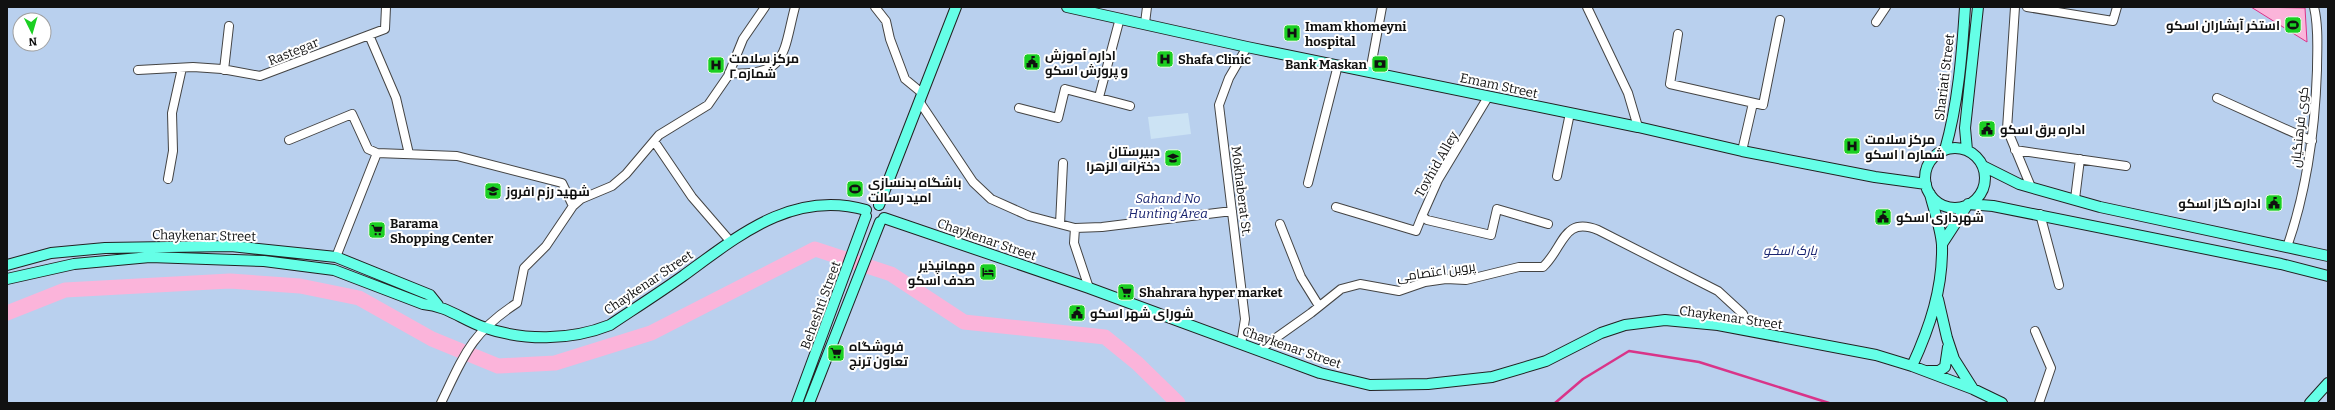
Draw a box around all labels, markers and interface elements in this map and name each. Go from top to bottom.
north arrow [12,12,52,52]
sports icon: استخر آبشاران اسکو [2283,15,2303,35]
place label: استخر آبشاران اسکو [2166,18,2280,34]
place label: Imam khomeyni hospital [1305,19,1406,49]
hospital icon: Imam khomeyni hospital [1282,23,1302,43]
street label: Shariati Street [1932,33,1957,121]
street label: Rastegar [266,34,321,68]
text: N [28,35,38,48]
place label: اداره آموزش و پرورش اسکو [1045,48,1128,80]
hospital icon: Shafa Clinic [1155,49,1175,69]
place label: مرکز سلامت شماره ۲ [729,51,799,81]
public building icon: اداره آموزش و پرورش اسکو [1022,52,1042,72]
place label: Shafa Clinic [1178,52,1251,67]
bank icon: Bank Maskan [1370,54,1390,74]
hospital icon: مرکز سلامت شماره ۲ [706,55,726,75]
place label: Bank Maskan [1285,57,1368,72]
street label: Emam Street [1459,70,1539,101]
street label: کوی فرهنگیان [2288,86,2311,168]
public building icon: اداره برق اسکو [1977,119,1997,139]
place label: اداره برق اسکو [2000,122,2085,138]
street label: Tovhid Alley [1412,129,1461,200]
place label: مرکز سلامت شماره ۱ اسکو [1865,132,1945,163]
hospital icon: مرکز سلامت شماره ۱ اسکو [1842,136,1862,156]
place label: دبیرستان دخترانه الزهرا [1086,144,1160,174]
street label: Mokhaberat St. [1229,145,1255,237]
school or university icon: دبیرستان دخترانه الزهرا [1163,148,1183,168]
place label: باشگاه بدنسازی امید رسالت [868,175,962,205]
sports icon: باشگاه بدنسازی امید رسالت [845,179,865,199]
school or university icon: شهید رزم افروز [483,181,503,201]
place label: شهید رزم افروز [505,184,590,201]
park label: Sahand No Hunting Area [1128,191,1208,221]
public building icon: اداره گاز اسکو [2264,193,2284,213]
place label: اداره گاز اسکو [2178,196,2261,212]
public building icon: شهرداری اسکو [1873,207,1893,227]
place label: شهرداری اسکو [1896,210,1984,226]
street label: Chaykenar Street [935,215,1039,264]
place label: Barama Shopping Center [390,216,493,246]
supermarket icon: Barama Shopping Center [367,220,387,240]
street label: Chaykenar Street [152,227,256,244]
park label: پارک اسکو [1763,243,1818,259]
street label: Chaykenar Street [601,247,696,318]
place label: مهمانپذیر صدف اسکو [908,258,975,289]
street label: پروین اعتصامی [1396,258,1477,286]
street label: Beheshti Street [798,259,843,351]
hotel icon: مهمانپذیر صدف اسکو [978,262,998,282]
supermarket icon: Shahrara hyper market [1116,282,1136,302]
place label: Shahrara hyper market [1139,285,1283,300]
public building icon: شورای شهر اسکو [1067,303,1087,323]
street label: Chaykenar Street [1678,303,1784,332]
place label: شورای شهر اسکو [1090,306,1194,322]
street label: Chaykenar Street [1240,323,1344,372]
place label: فروشگاه تعاون ترنج [849,339,908,370]
supermarket icon: فروشگاه تعاون ترنج [826,343,846,363]

